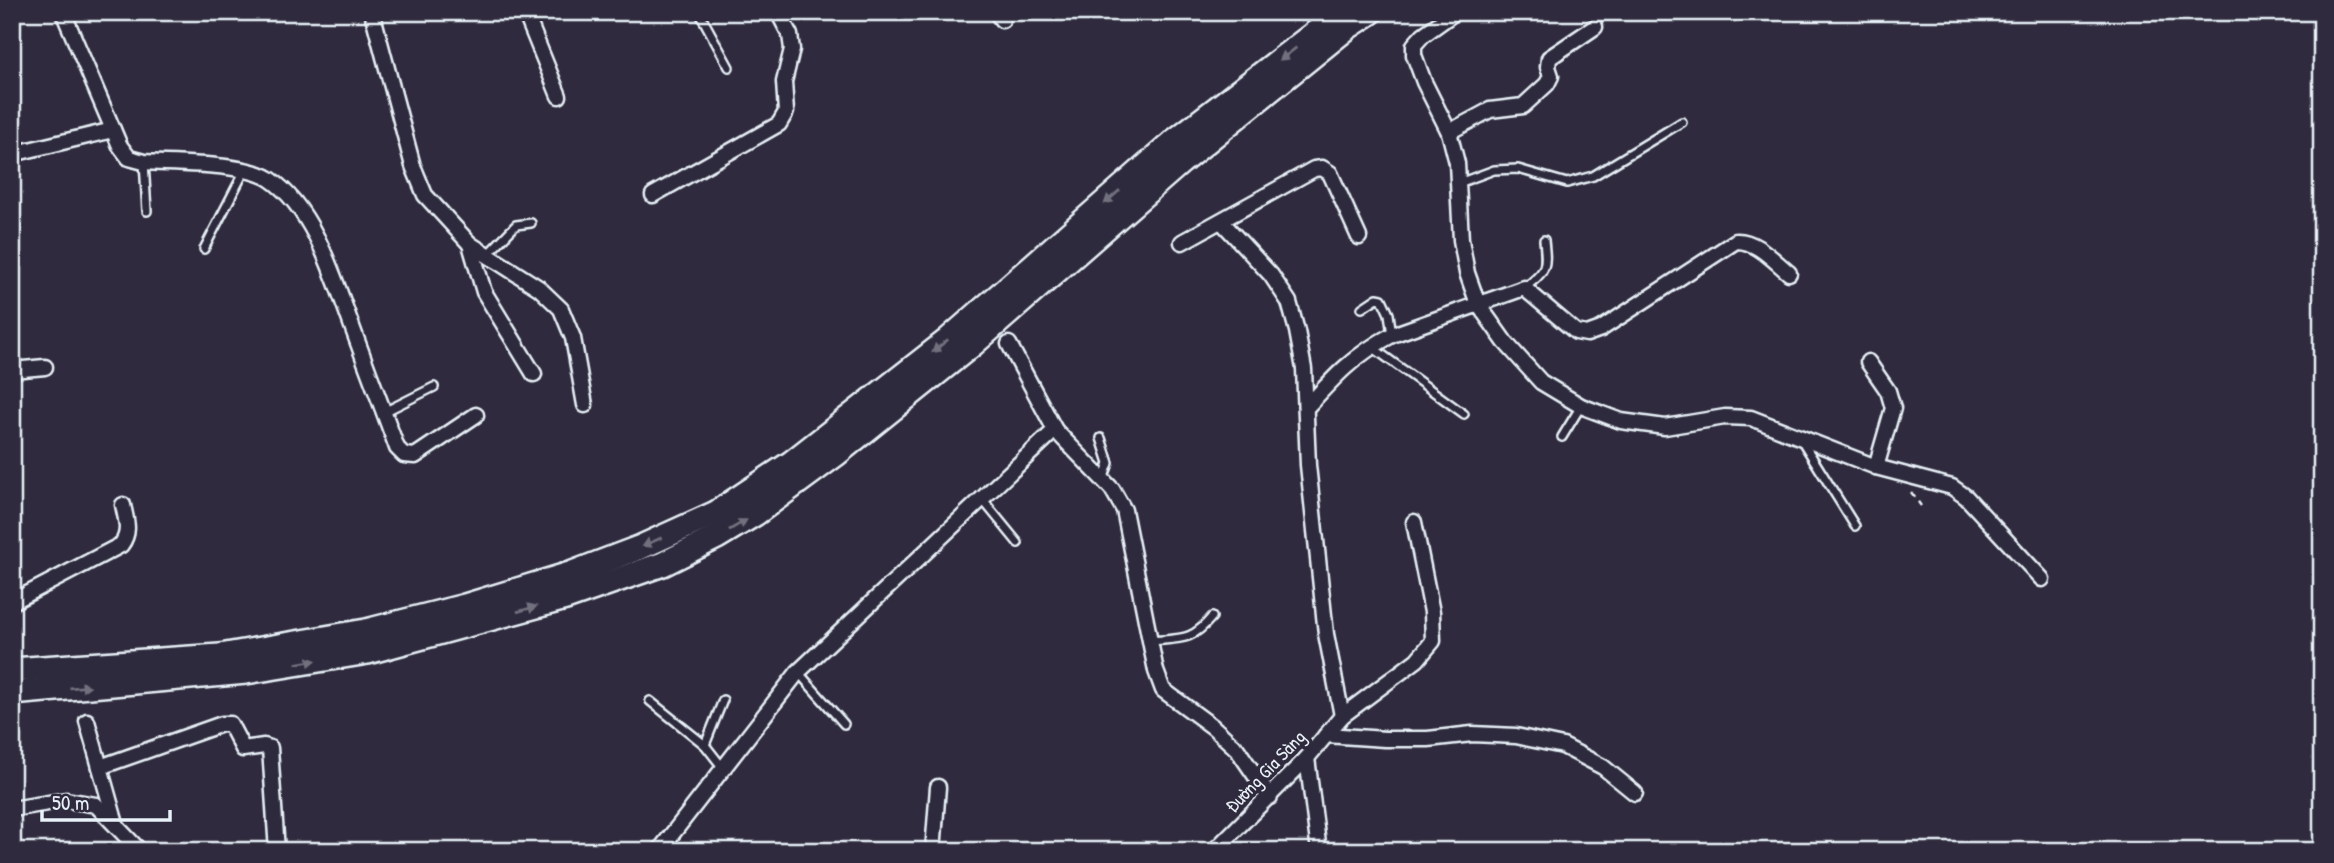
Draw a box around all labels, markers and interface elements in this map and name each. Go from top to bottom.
one-way arrow [1279,46,1297,60]
one-way arrow [1103,189,1121,205]
one-way arrow [931,338,948,353]
one-way arrow [728,519,747,531]
one-way arrow [641,537,662,548]
one-way arrow [517,604,538,614]
one-way arrow [295,656,317,667]
one-way arrow [69,681,91,692]
street label: Đường Gia Sàng [1219,724,1311,818]
scale bar [42,779,170,823]
text: 50 m [52,788,89,817]

